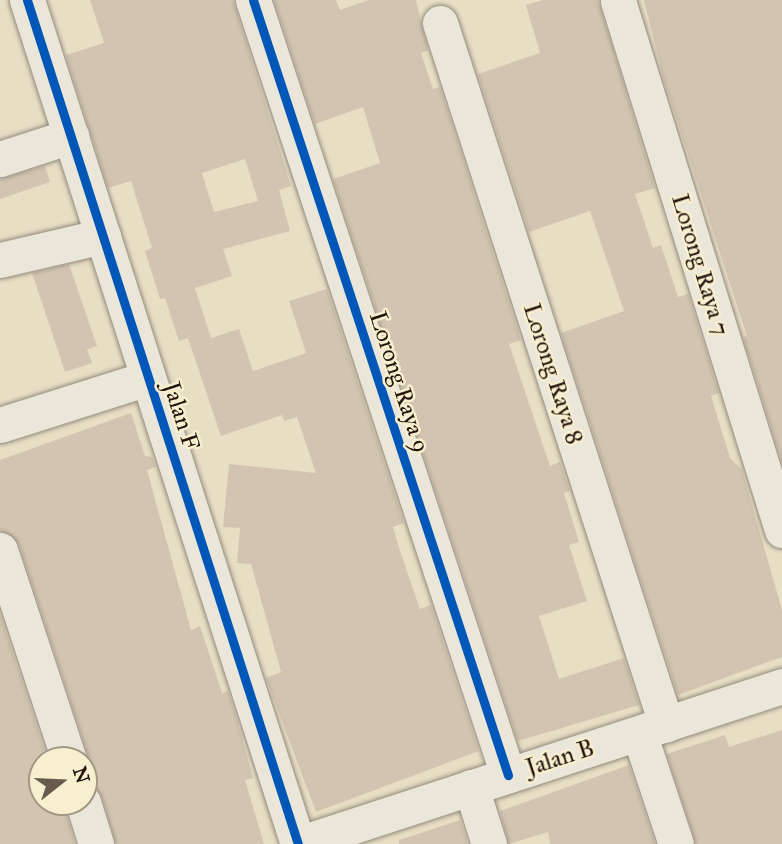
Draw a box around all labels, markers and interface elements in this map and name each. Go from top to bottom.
street label: Lorong Raya 7 [665,191,735,339]
street label: Lorong Raya 8 [517,300,589,448]
street label: Lorong Raya 9 [363,308,435,456]
street label: Jalan F [157,378,205,454]
street label: Jalan B [522,734,598,782]
north arrow [28,746,98,816]
text: N [68,764,95,786]

